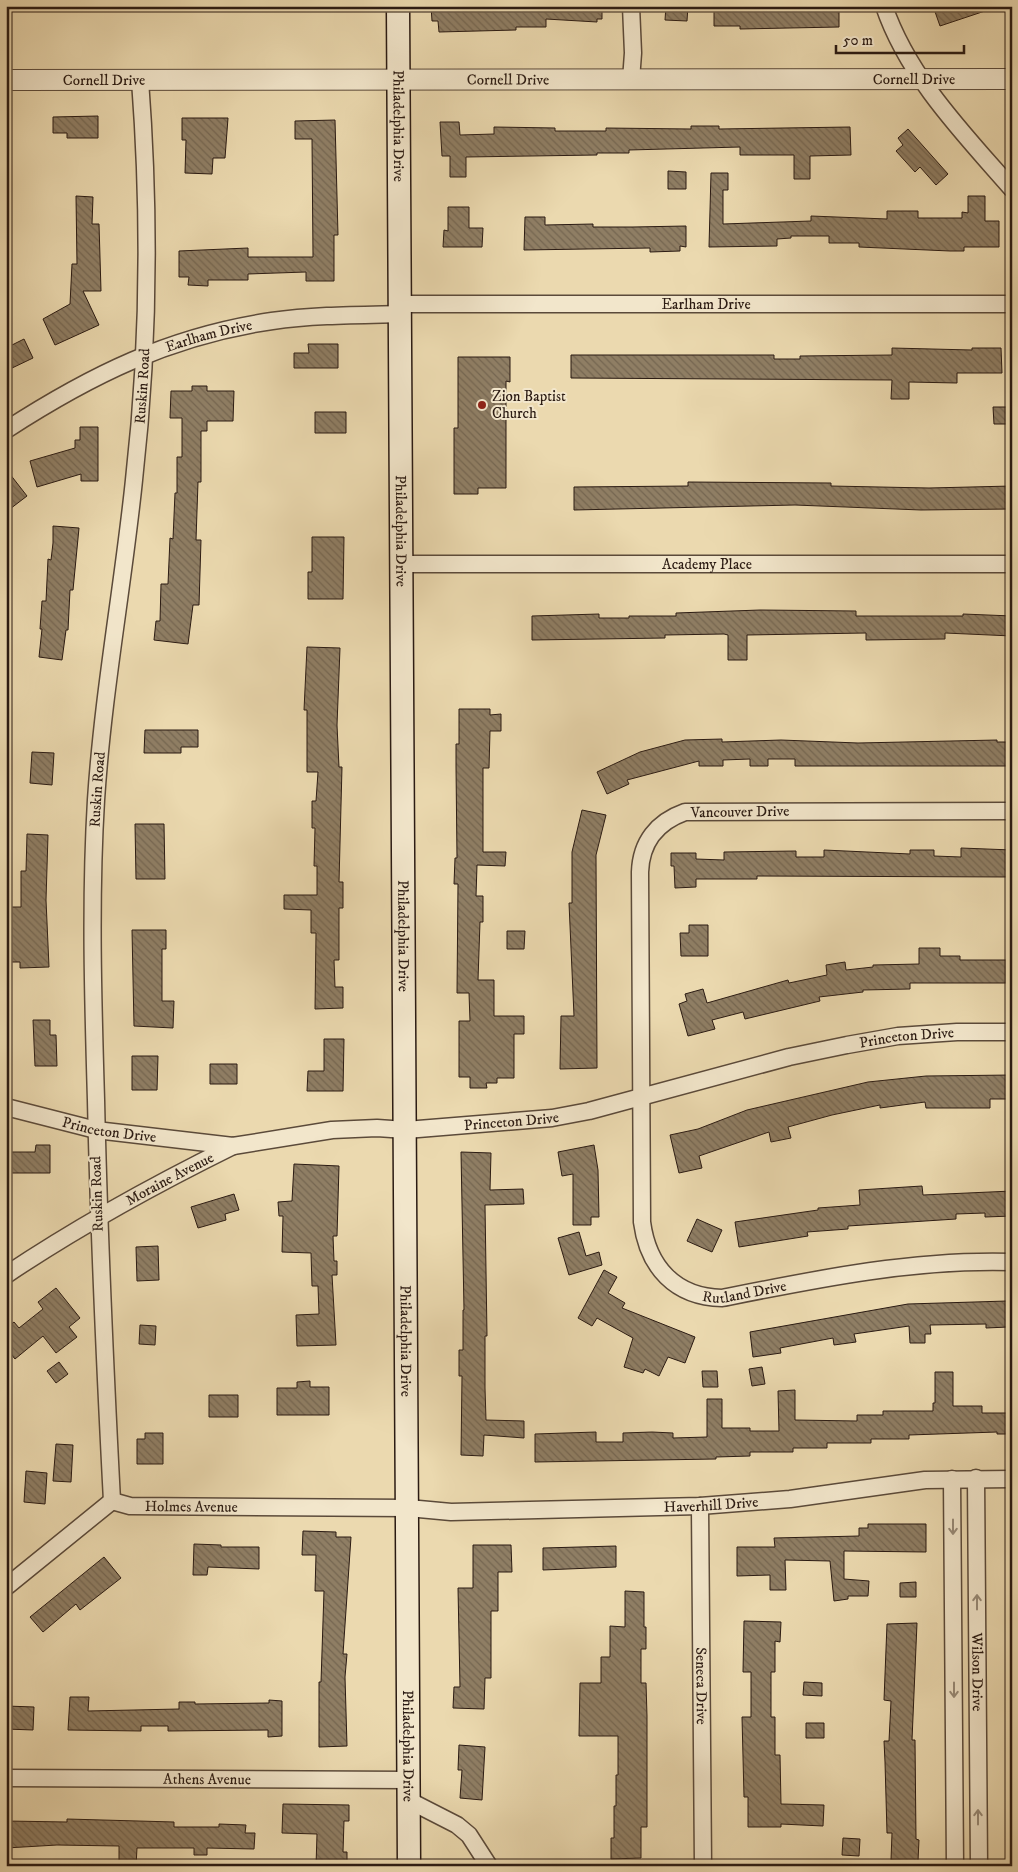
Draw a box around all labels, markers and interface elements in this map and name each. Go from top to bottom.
scale bar [836,22,963,54]
text: 50 m [843,31,873,50]
street label: Cornell Drive [63,70,145,89]
street label: Philadelphia Drive [389,70,409,182]
street label: Cornell Drive [467,70,549,89]
street label: Cornell Drive [873,70,955,89]
street label: Earlham Drive [661,295,751,314]
street label: Earlham Drive [163,315,254,356]
street label: Ruskin Road [130,347,154,425]
place label: Zion Baptist Church [492,387,566,423]
marker: Zion Baptist Church [476,399,488,411]
street label: Philadelphia Drive [391,475,411,587]
street label: Academy Place [662,555,752,574]
street label: Ruskin Road [85,750,109,828]
street label: Vancouver Drive [689,802,790,822]
street label: Philadelphia Drive [394,880,413,992]
street label: Princeton Drive [858,1023,955,1052]
street label: Princeton Drive [463,1107,561,1135]
street label: Princeton Drive [60,1112,157,1146]
street label: Moraine Avenue [122,1148,217,1210]
street label: Ruskin Road [86,1155,108,1232]
street label: Rutland Drive [701,1276,788,1308]
street label: Philadelphia Drive [396,1285,416,1397]
street label: Haverhill Drive [663,1492,759,1516]
street label: Holmes Avenue [145,1497,238,1516]
one-way arrow [948,1519,958,1535]
one-way arrow [972,1594,982,1610]
street label: Wilson Drive [968,1631,987,1712]
street label: Seneca Drive [692,1647,711,1725]
one-way arrow [949,1682,959,1698]
street label: Philadelphia Drive [398,1690,418,1802]
street label: Athens Avenue [163,1769,251,1789]
one-way arrow [973,1809,983,1826]

